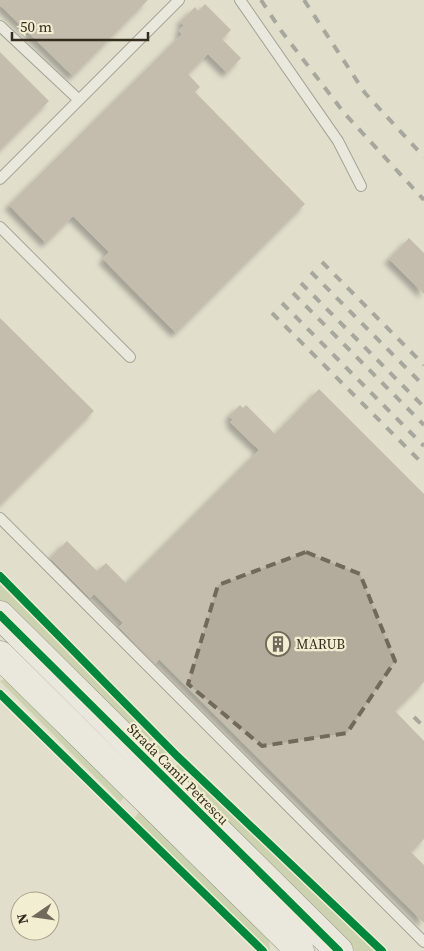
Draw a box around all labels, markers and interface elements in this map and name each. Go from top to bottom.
scale bar [12,10,149,42]
text: 50 m [20,16,52,37]
building icon: MARUB [265,631,291,657]
place label: MARUB [296,634,345,654]
street label: Strada Camil Petrescu [123,719,233,829]
north arrow [10,891,60,941]
text: N [11,912,33,926]

